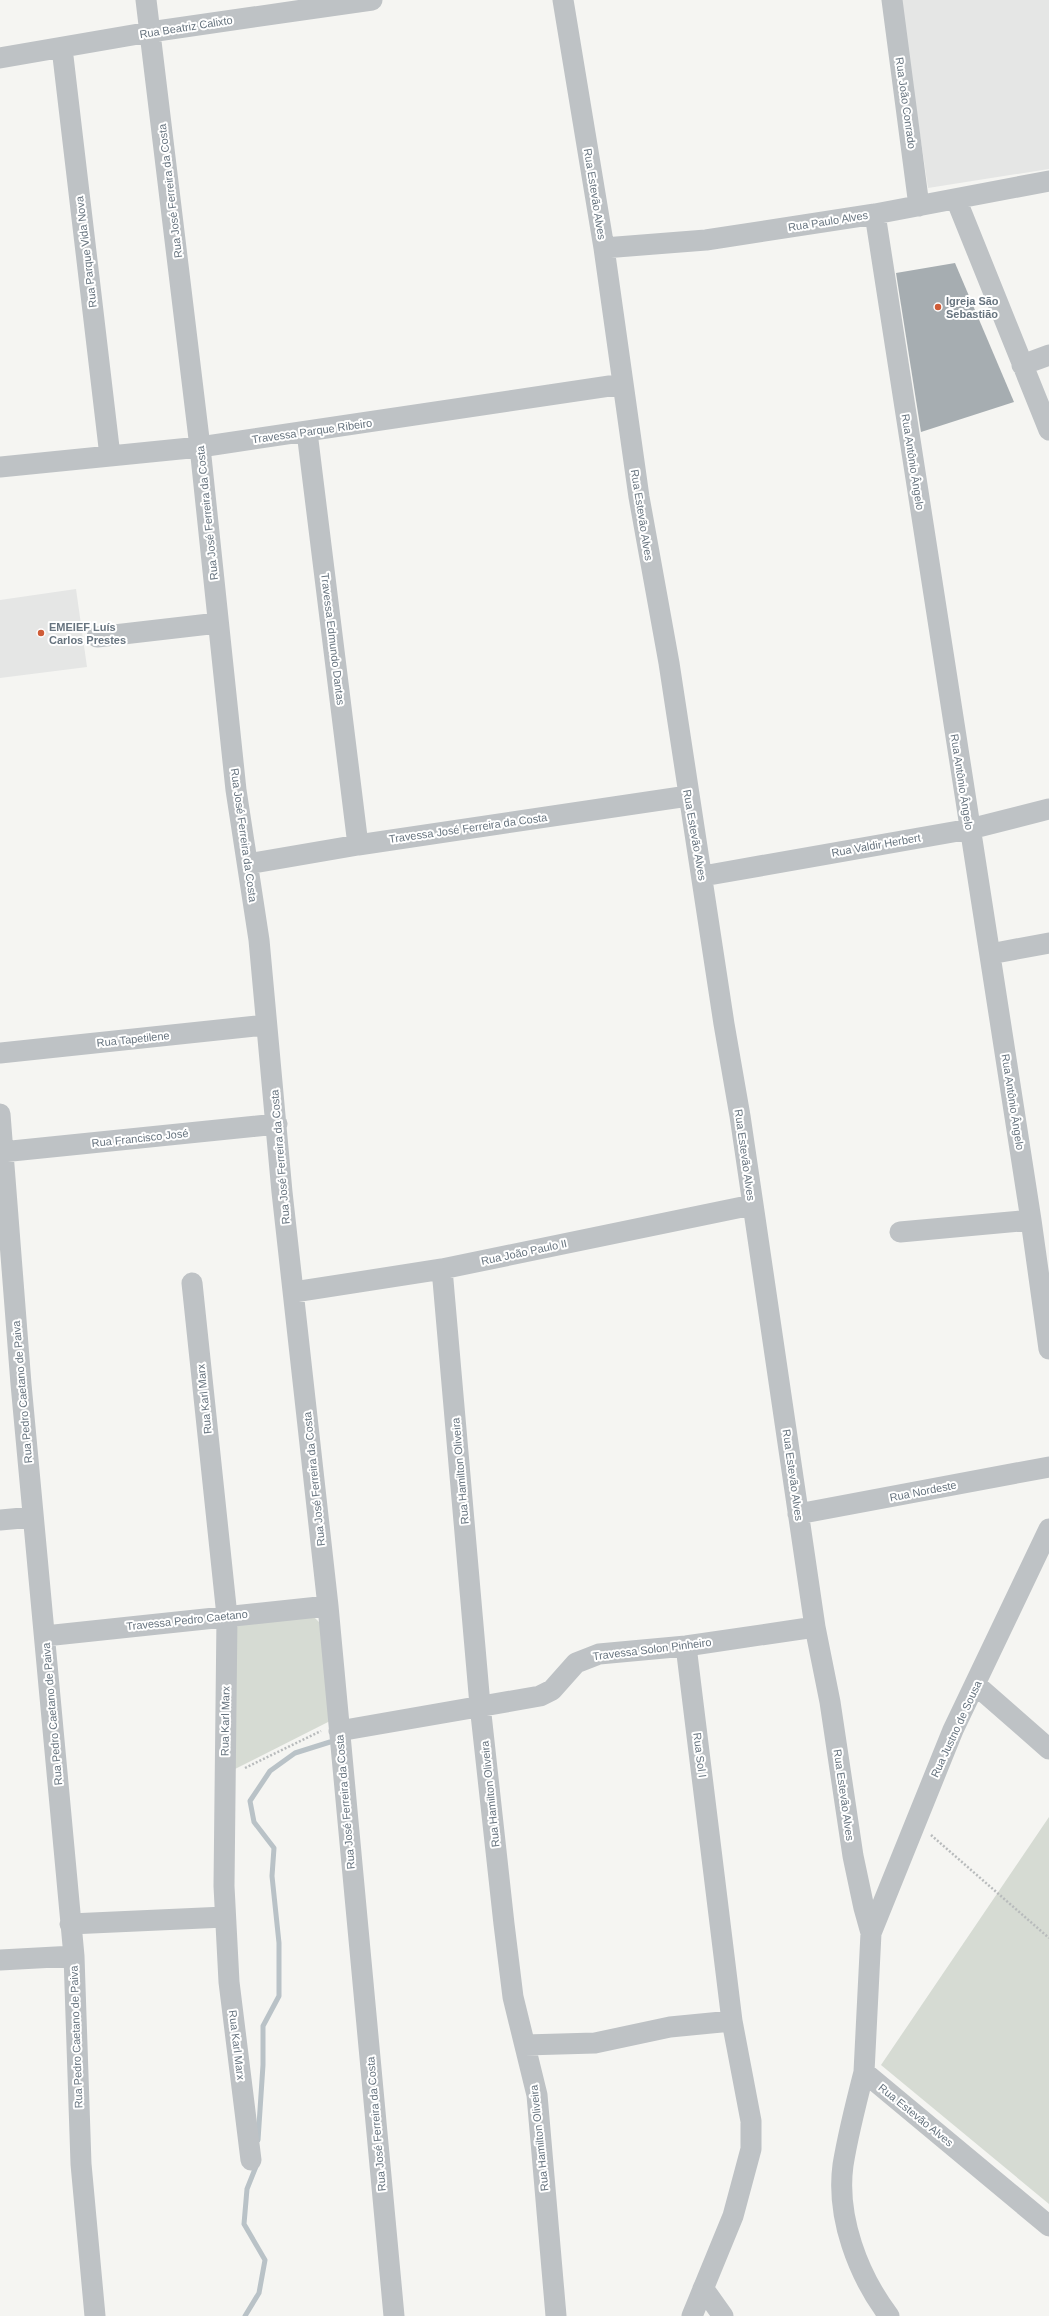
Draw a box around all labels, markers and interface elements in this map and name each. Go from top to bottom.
street label: Rua Beatriz Calixto [139,14,233,40]
street label: Rua João Conrado [894,56,918,150]
street label: Rua José Ferreira da Costa [156,122,184,259]
street label: Rua Estevão Alves [582,147,608,241]
street label: Rua Parque Vida Nova [73,195,99,308]
street label: Rua Paulo Alves [787,209,869,233]
place label: Igreja São Sebastião [946,295,999,320]
marker: Igreja São Sebastião [933,302,943,312]
street label: Rua Antônio Ângelo [899,413,927,511]
street label: Travessa Parque Ribeiro [251,417,373,445]
street label: Rua José Ferreira da Costa [194,444,220,581]
street label: Rua Estevão Alves [629,468,655,562]
street label: Travessa Edmundo Dantas [319,572,347,706]
place label: EMEIEF Luís Carlos Prestes [49,621,126,646]
marker: EMEIEF Luís Carlos Prestes [36,628,46,638]
street label: Rua Antônio Ângelo [948,733,976,831]
street label: Rua José Ferreira da Costa [229,767,259,904]
street label: Rua Estevão Alves [681,788,709,882]
street label: Travessa José Ferreira da Costa [388,811,549,845]
street label: Rua Valdir Herbert [831,831,921,859]
street label: Rua Tapetilene [96,1029,170,1049]
street label: Rua Antônio Ângelo [999,1053,1027,1151]
street label: Rua José Ferreira da Costa [268,1088,292,1225]
street label: Rua Estevão Alves [733,1108,757,1202]
street label: Rua Francisco José [91,1127,189,1149]
street label: Rua João Paulo II [480,1237,568,1267]
street label: Rua Pedro Caetano de Paiva [10,1319,34,1464]
street label: Rua Karl Marx [194,1363,214,1435]
street label: Rua José Ferreira da Costa [301,1410,327,1547]
street label: Rua Hamilton Oliveira [449,1416,471,1525]
street label: Rua Estevão Alves [781,1428,805,1522]
street label: Rua Nordeste [889,1479,957,1503]
street label: Travessa Pedro Caetano [126,1608,248,1632]
street label: Travessa Solon Pinheiro [592,1636,712,1662]
street label: Rua Pedro Caetano de Paiva [40,1641,64,1786]
street label: Rua Justno de Sousa [928,1678,984,1779]
street label: Rua Karl Marx [218,1685,232,1756]
street label: Rua Sol I [691,1732,709,1778]
street label: Rua José Ferreira da Costa [333,1733,357,1870]
street label: Rua Hamilton Oliveira [478,1739,502,1848]
street label: Rua Estevão Alves [832,1748,856,1842]
street label: Rua Pedro Caetano de Paiva [67,1964,84,2109]
street label: Rua Karl Marx [227,2009,247,2081]
street label: Rua José Ferreira da Costa [364,2055,388,2192]
street label: Rua Estevão Alves [876,2081,956,2149]
street label: Rua Hamilton Oliveira [527,2083,551,2192]

